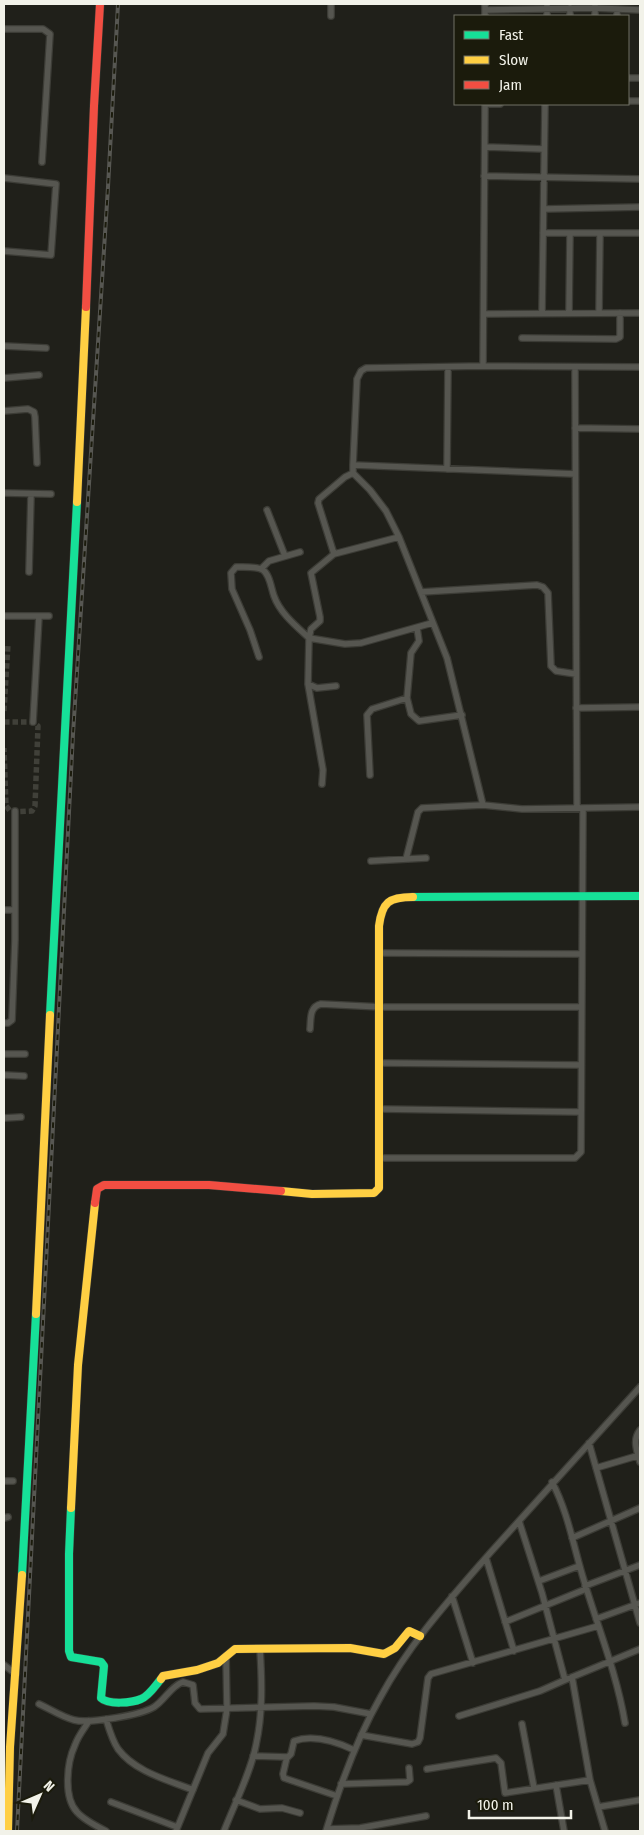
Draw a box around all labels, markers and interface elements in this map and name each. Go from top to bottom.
legend [454,15,629,105]
text: Fast [499,26,523,44]
text: Slow [499,51,528,69]
text: Jam [499,76,522,94]
north arrow [15,1770,65,1820]
text: N [40,1777,58,1795]
scale bar [469,1788,572,1820]
text: 100 m [477,1796,514,1814]

